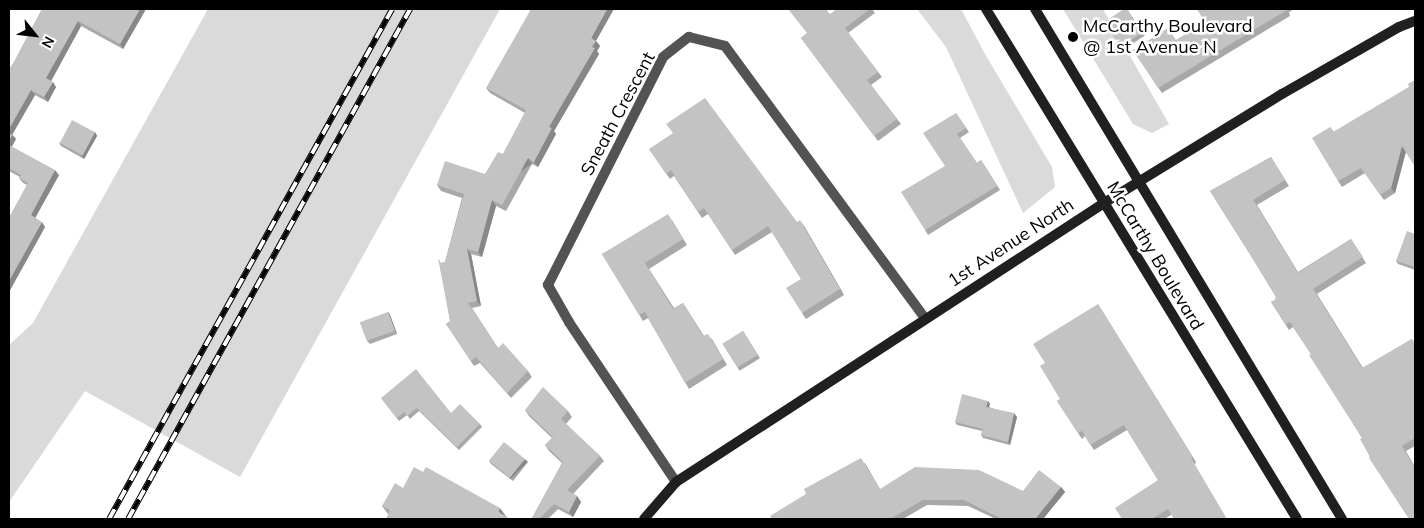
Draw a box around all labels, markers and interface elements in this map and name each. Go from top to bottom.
north arrow [10,10,60,60]
place label: McCarthy Boulevard @ 1st Avenue N [1083,16,1252,58]
marker: McCarthy Boulevard @ 1st Avenue N [1067,31,1079,43]
text: N [38,33,59,51]
street label: Sneath Crescent [576,49,660,179]
street label: McCarthy Boulevard [1102,178,1208,334]
street label: 1st Avenue North [944,194,1078,292]

